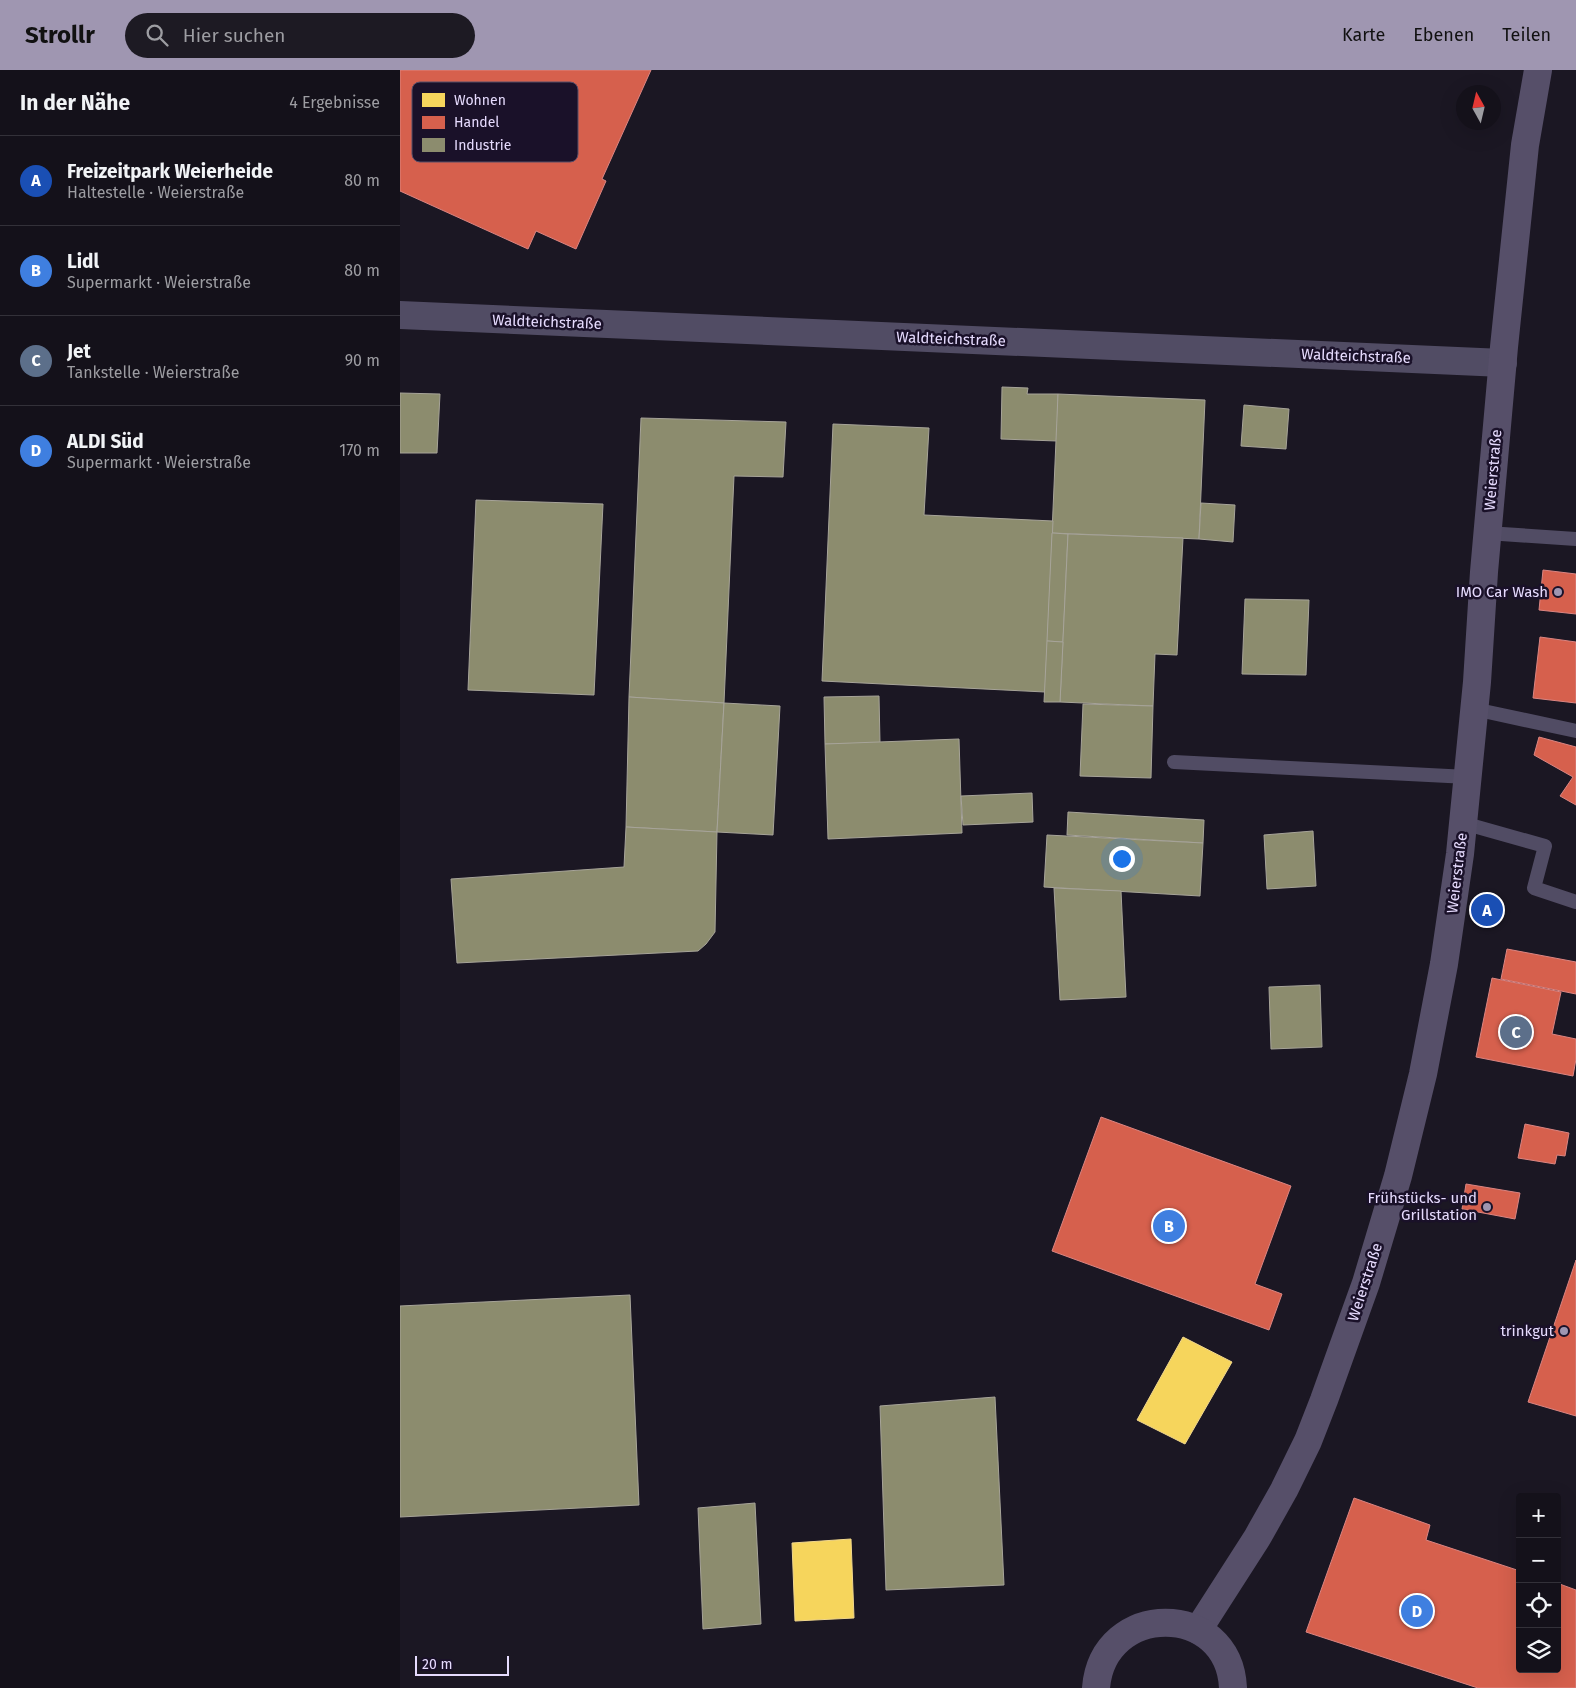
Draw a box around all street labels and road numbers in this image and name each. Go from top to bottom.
street label: Waldteichstraße [492,311,602,333]
street label: Waldteichstraße [896,328,1006,350]
street label: Waldteichstraße [1301,345,1411,367]
street label: Weierstraße [1480,429,1506,511]
street label: Weierstraße [1443,832,1471,914]
street label: Weierstraße [1344,1241,1386,1323]

